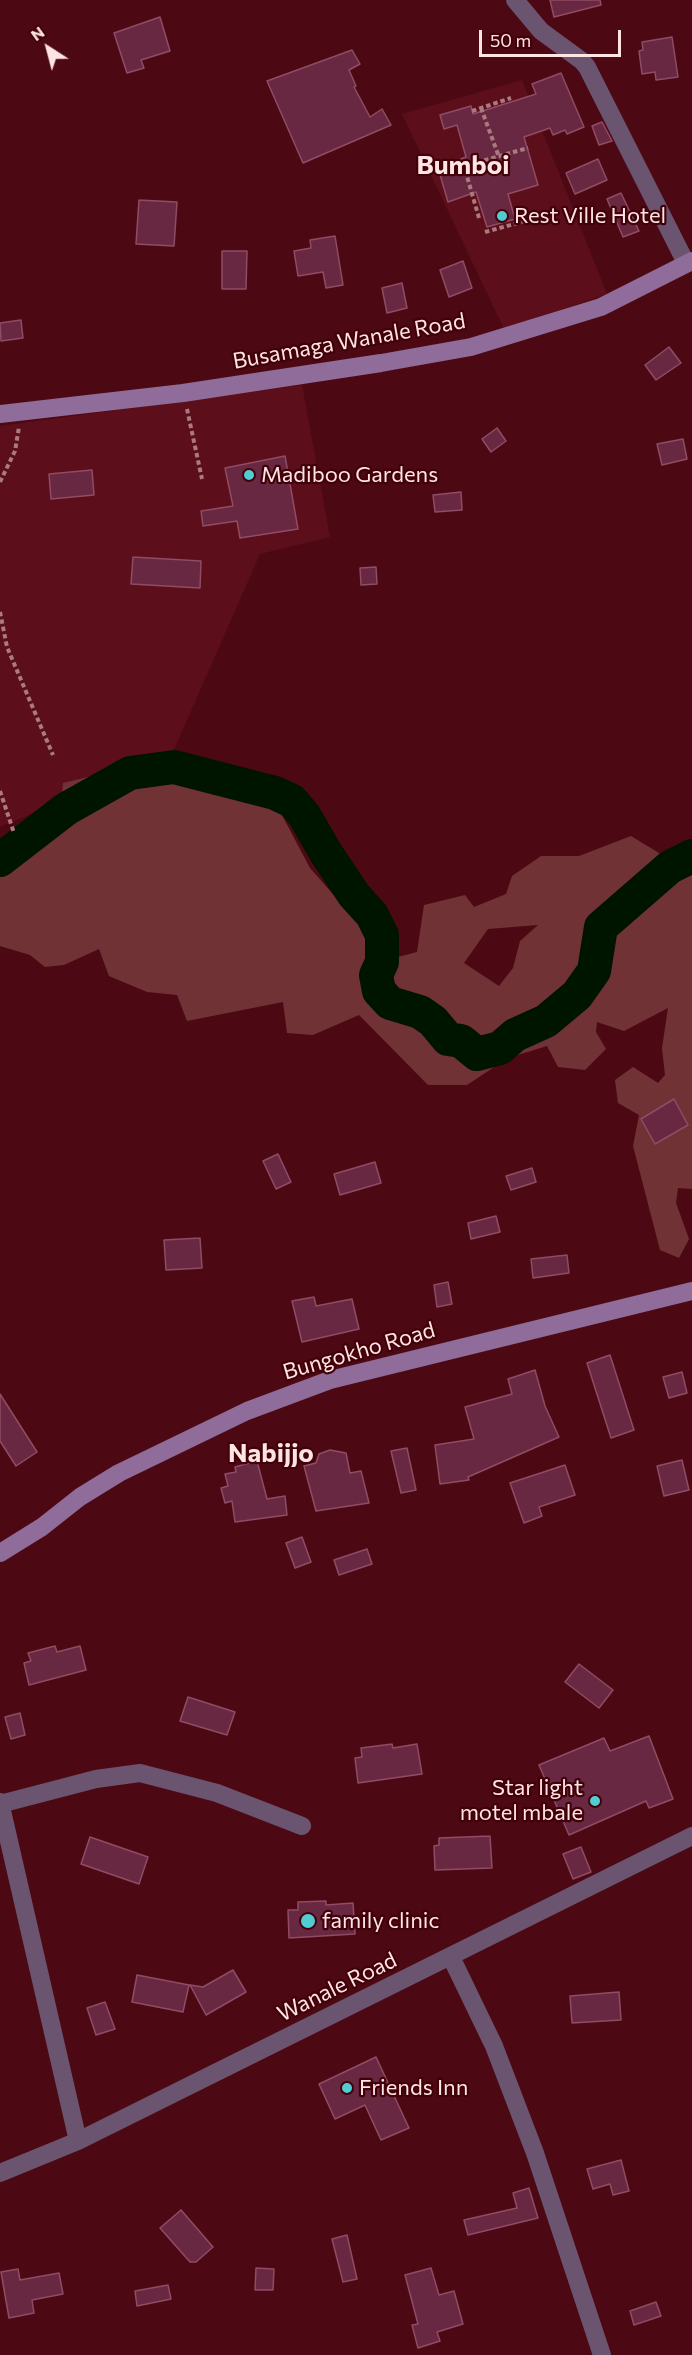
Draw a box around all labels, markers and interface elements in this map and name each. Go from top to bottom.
north arrow [18,18,78,78]
scale bar [482,18,624,56]
text: N [27,22,48,44]
text: 50 m [490,29,531,51]
district label: Bumboi [417,149,509,181]
place label: Rest Ville Hotel [514,203,666,229]
marker: Rest Ville Hotel [495,209,509,223]
street label: Busamaga Wanale Road [231,308,467,374]
place label: Madiboo Gardens [261,462,438,488]
marker: Madiboo Gardens [242,468,256,482]
street label: Bungokho Road [280,1317,438,1385]
district label: Nabijjo [228,1437,314,1469]
place label: Star light motel mbale [460,1775,583,1826]
marker: Star light motel mbale [588,1794,602,1808]
place label: family clinic [322,1908,439,1934]
marker: family clinic [299,1912,317,1930]
street label: Wanale Road [273,1947,401,2027]
place label: Friends Inn [359,2075,468,2101]
marker: Friends Inn [340,2081,354,2095]

